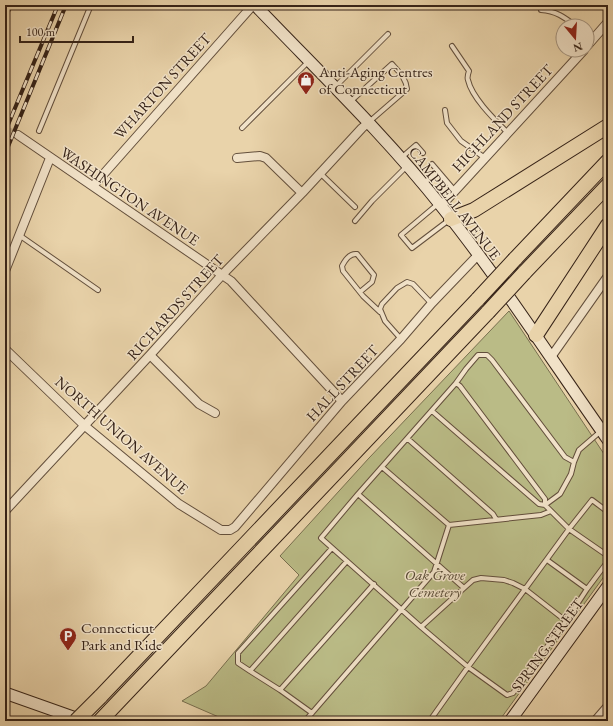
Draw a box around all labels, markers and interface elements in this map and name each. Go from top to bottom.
scale bar [20,18,133,44]
north arrow [555,18,595,58]
text: 100 m [26,24,56,40]
street label: WHARTON STREET [109,28,215,143]
text: N [572,39,584,56]
street label: HIGHLAND STREET [447,60,557,176]
place label: Anti-Aging Centres of Connecticut [318,62,433,98]
shop icon: Anti-Aging Centres of Connecticut [296,70,316,95]
street label: WASHINGTON AVENUE [57,142,204,250]
street label: CAMPBELL AVENUE [405,142,506,264]
street label: RICHARDS STREET [123,250,228,364]
street label: HALL STREET [302,340,383,425]
street label: NORTH UNION AVENUE [51,372,193,498]
park label: Oak Grove Cemetery [405,565,466,601]
street label: SPRING STREET [507,594,588,696]
place label: Connecticut Park and Ride [81,618,162,654]
parking icon: Connecticut Park and Ride [58,626,78,651]

